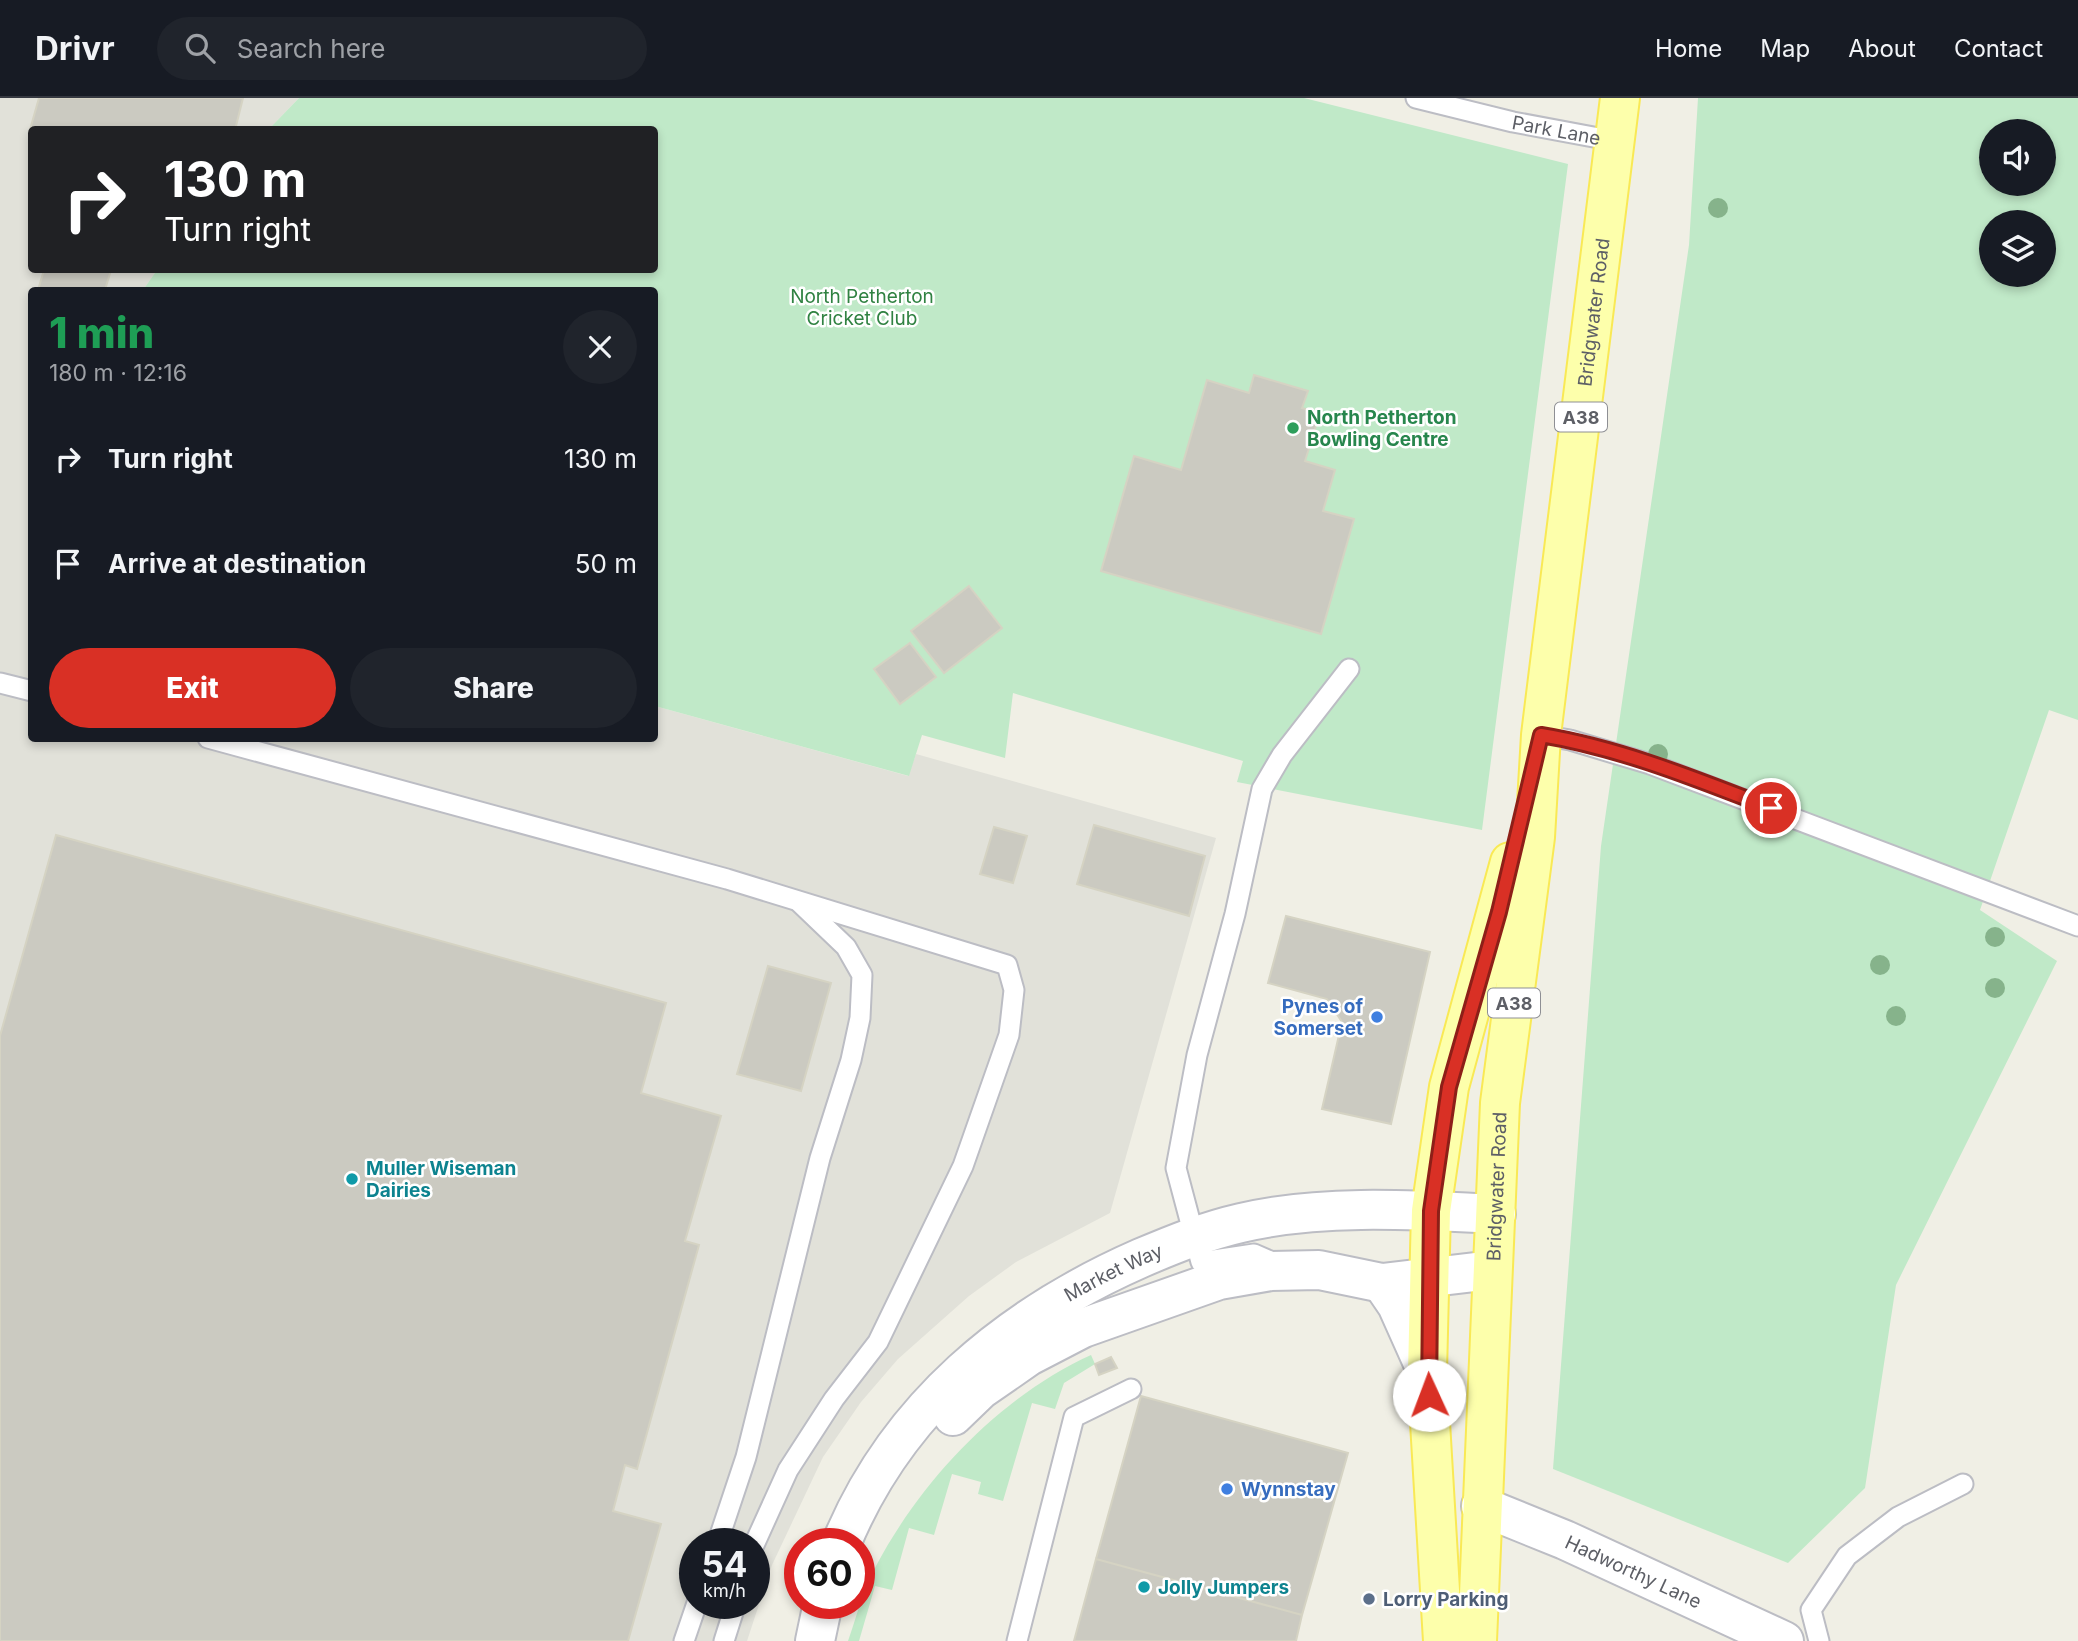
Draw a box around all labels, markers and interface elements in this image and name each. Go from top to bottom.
search box [157,17,647,80]
text: Drivr [35,28,115,68]
icon: search [181,29,219,67]
text: Search here [237,33,385,64]
text: Home [1655,34,1722,63]
text: Map [1760,34,1810,63]
text: About [1848,34,1916,63]
text: Contact [1954,34,2043,63]
street label: Park Lane [1510,111,1603,150]
map controls [1979,119,2056,287]
button: sound [1979,119,2056,196]
text: 130 m [164,150,306,209]
icon: right [49,154,140,245]
text: Turn right [164,210,311,249]
button: layers [1979,210,2056,287]
street label: Bridgwater Road [1573,237,1614,388]
park label: North Petherton Cricket Club [790,285,934,330]
text: 1 min [49,307,154,358]
button: close [563,310,637,384]
text: 180 m · 12:16 [49,359,187,387]
road number: A38 [1555,402,1607,432]
place label: North Petherton Bowling Centre [1307,406,1457,451]
marker: North Petherton Bowling Centre [1285,420,1301,436]
icon: right [49,440,87,478]
text: Turn right [108,443,233,474]
text: 130 m [564,443,637,474]
icon: arrive [49,545,87,583]
text: Arrive at destination [108,548,367,579]
text: 50 m [575,548,637,579]
button: Exit [49,648,336,728]
button: Share [350,648,637,728]
pin [1741,778,1801,838]
icon: arrive [1752,789,1790,827]
road number: A38 [1488,988,1540,1018]
place label: Pynes of Somerset [1274,995,1363,1040]
marker: Pynes of Somerset [1369,1009,1385,1025]
street label: Bridgwater Road [1482,1111,1511,1262]
place label: Muller Wiseman Dairies [366,1157,516,1202]
marker: Muller Wiseman Dairies [344,1171,360,1187]
street label: Market Way [1060,1239,1166,1306]
position arrow [1392,1358,1466,1432]
place label: Wynnstay [1241,1478,1336,1501]
marker: Wynnstay [1219,1481,1235,1497]
speed limit sign: 60 [784,1528,875,1619]
street label: Hadworthy Lane [1562,1530,1705,1613]
text: 54 [701,1543,748,1585]
place label: Jolly Jumpers [1158,1576,1289,1599]
marker: Jolly Jumpers [1136,1579,1152,1595]
text: km/h [703,1580,746,1601]
place label: Lorry Parking [1383,1588,1508,1611]
marker: Lorry Parking [1361,1591,1377,1607]

